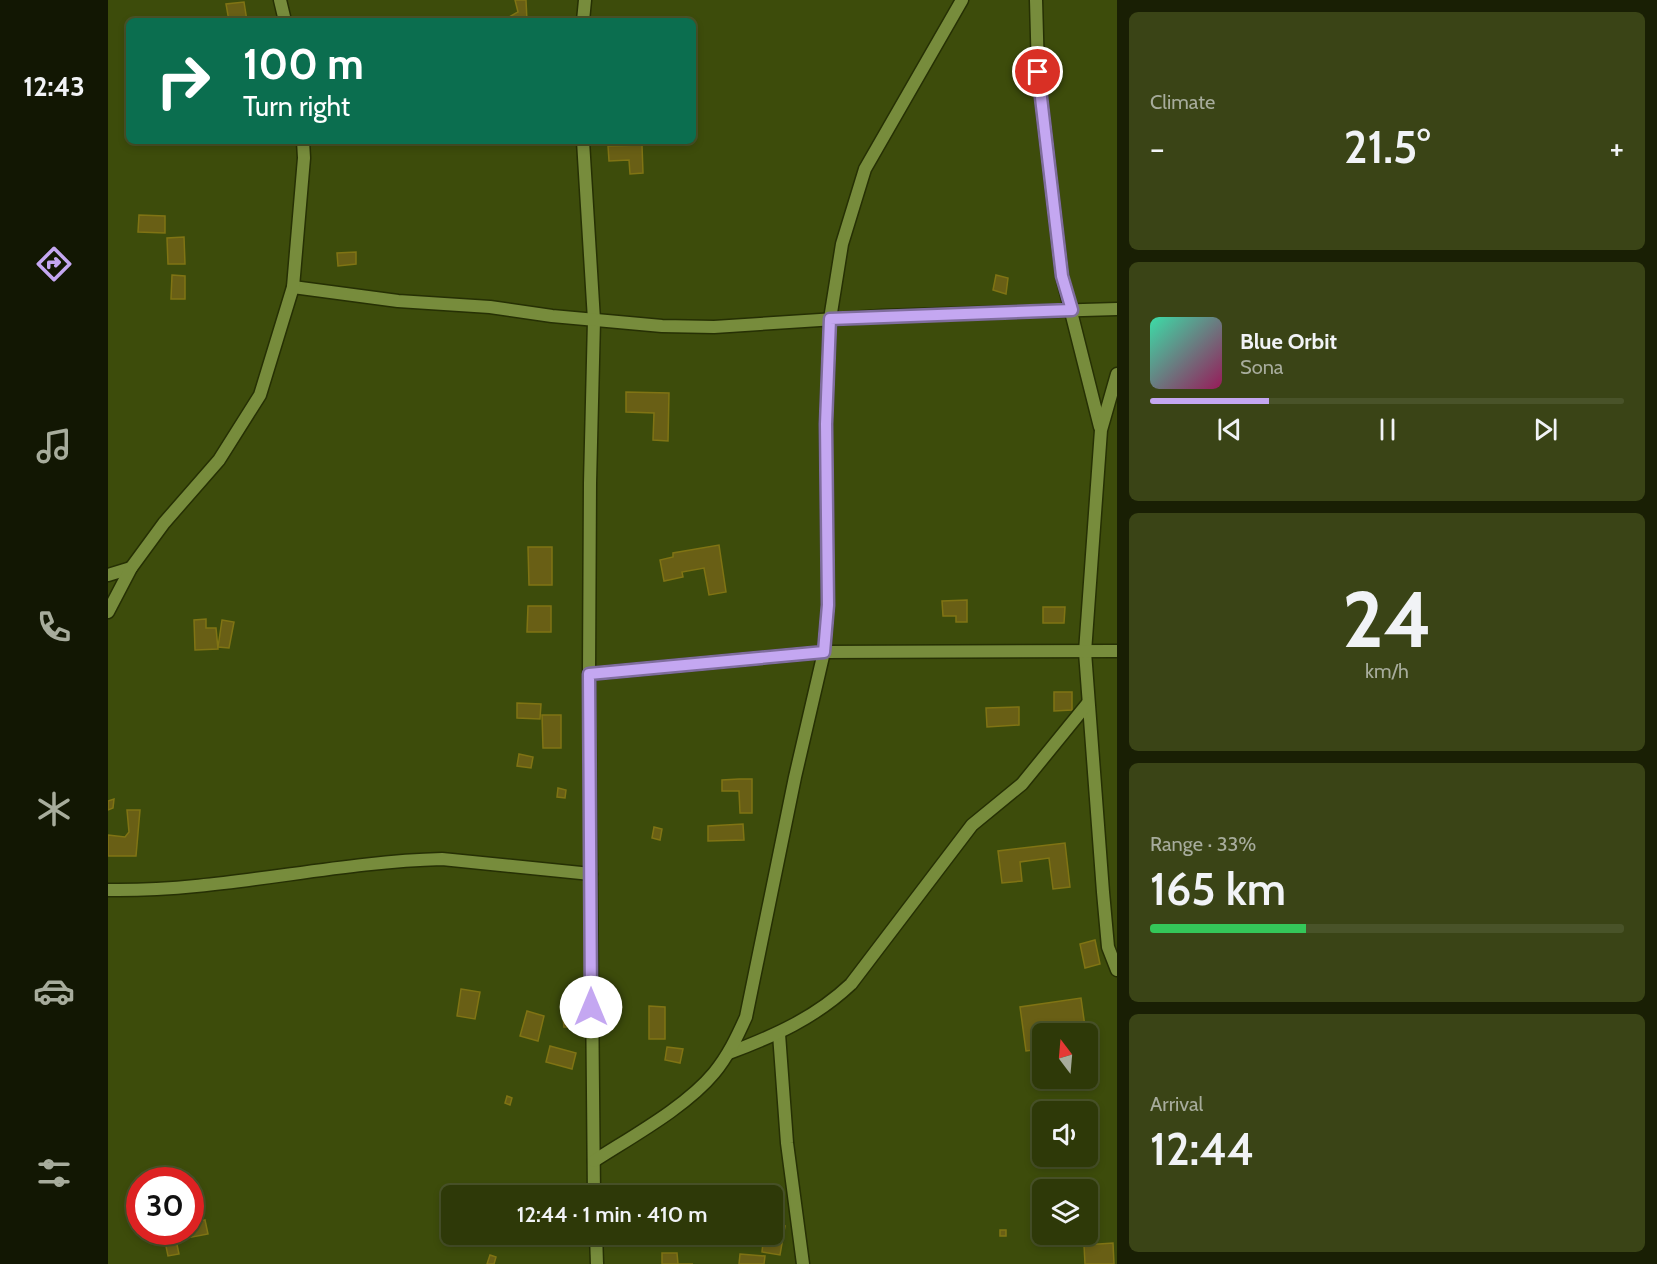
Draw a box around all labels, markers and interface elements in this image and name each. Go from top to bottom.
text: 100 m [243,38,364,90]
icon: right [144,42,222,120]
pin [1012,46,1063,97]
icon: arrive [1021,55,1054,88]
text: 12:43 [23,70,85,103]
text: Turn right [243,90,350,123]
text: Climate [1150,90,1215,114]
text: 21.5° [1344,120,1430,174]
text: − [1150,128,1165,168]
text: + [1609,128,1624,168]
icon: directions [33,243,75,285]
text: Blue Orbit [1240,328,1337,355]
text: Sona [1240,355,1283,379]
icon: previous [1213,413,1246,446]
icon: pause [1371,413,1404,446]
icon: next [1529,413,1562,446]
icon: music [33,425,75,467]
text: 24 [1342,572,1432,667]
icon: phone [33,606,75,648]
text: km/h [1365,659,1409,683]
icon: climate [33,788,75,830]
text: Range · 33% [1150,832,1256,856]
text: 165 km [1150,862,1286,916]
icon: car [33,970,75,1012]
position arrow [559,975,623,1039]
north arrow [1032,1023,1098,1089]
map controls [1032,1023,1098,1245]
text: Arrival [1150,1092,1203,1116]
button: sound [1032,1101,1098,1167]
text: 12:44 [1150,1122,1254,1176]
icon: filters [33,1152,75,1194]
speed limit sign: 30 [126,1167,204,1245]
button: layers [1032,1179,1098,1245]
text: 12:44 · 1 min · 410 m [517,1201,707,1228]

